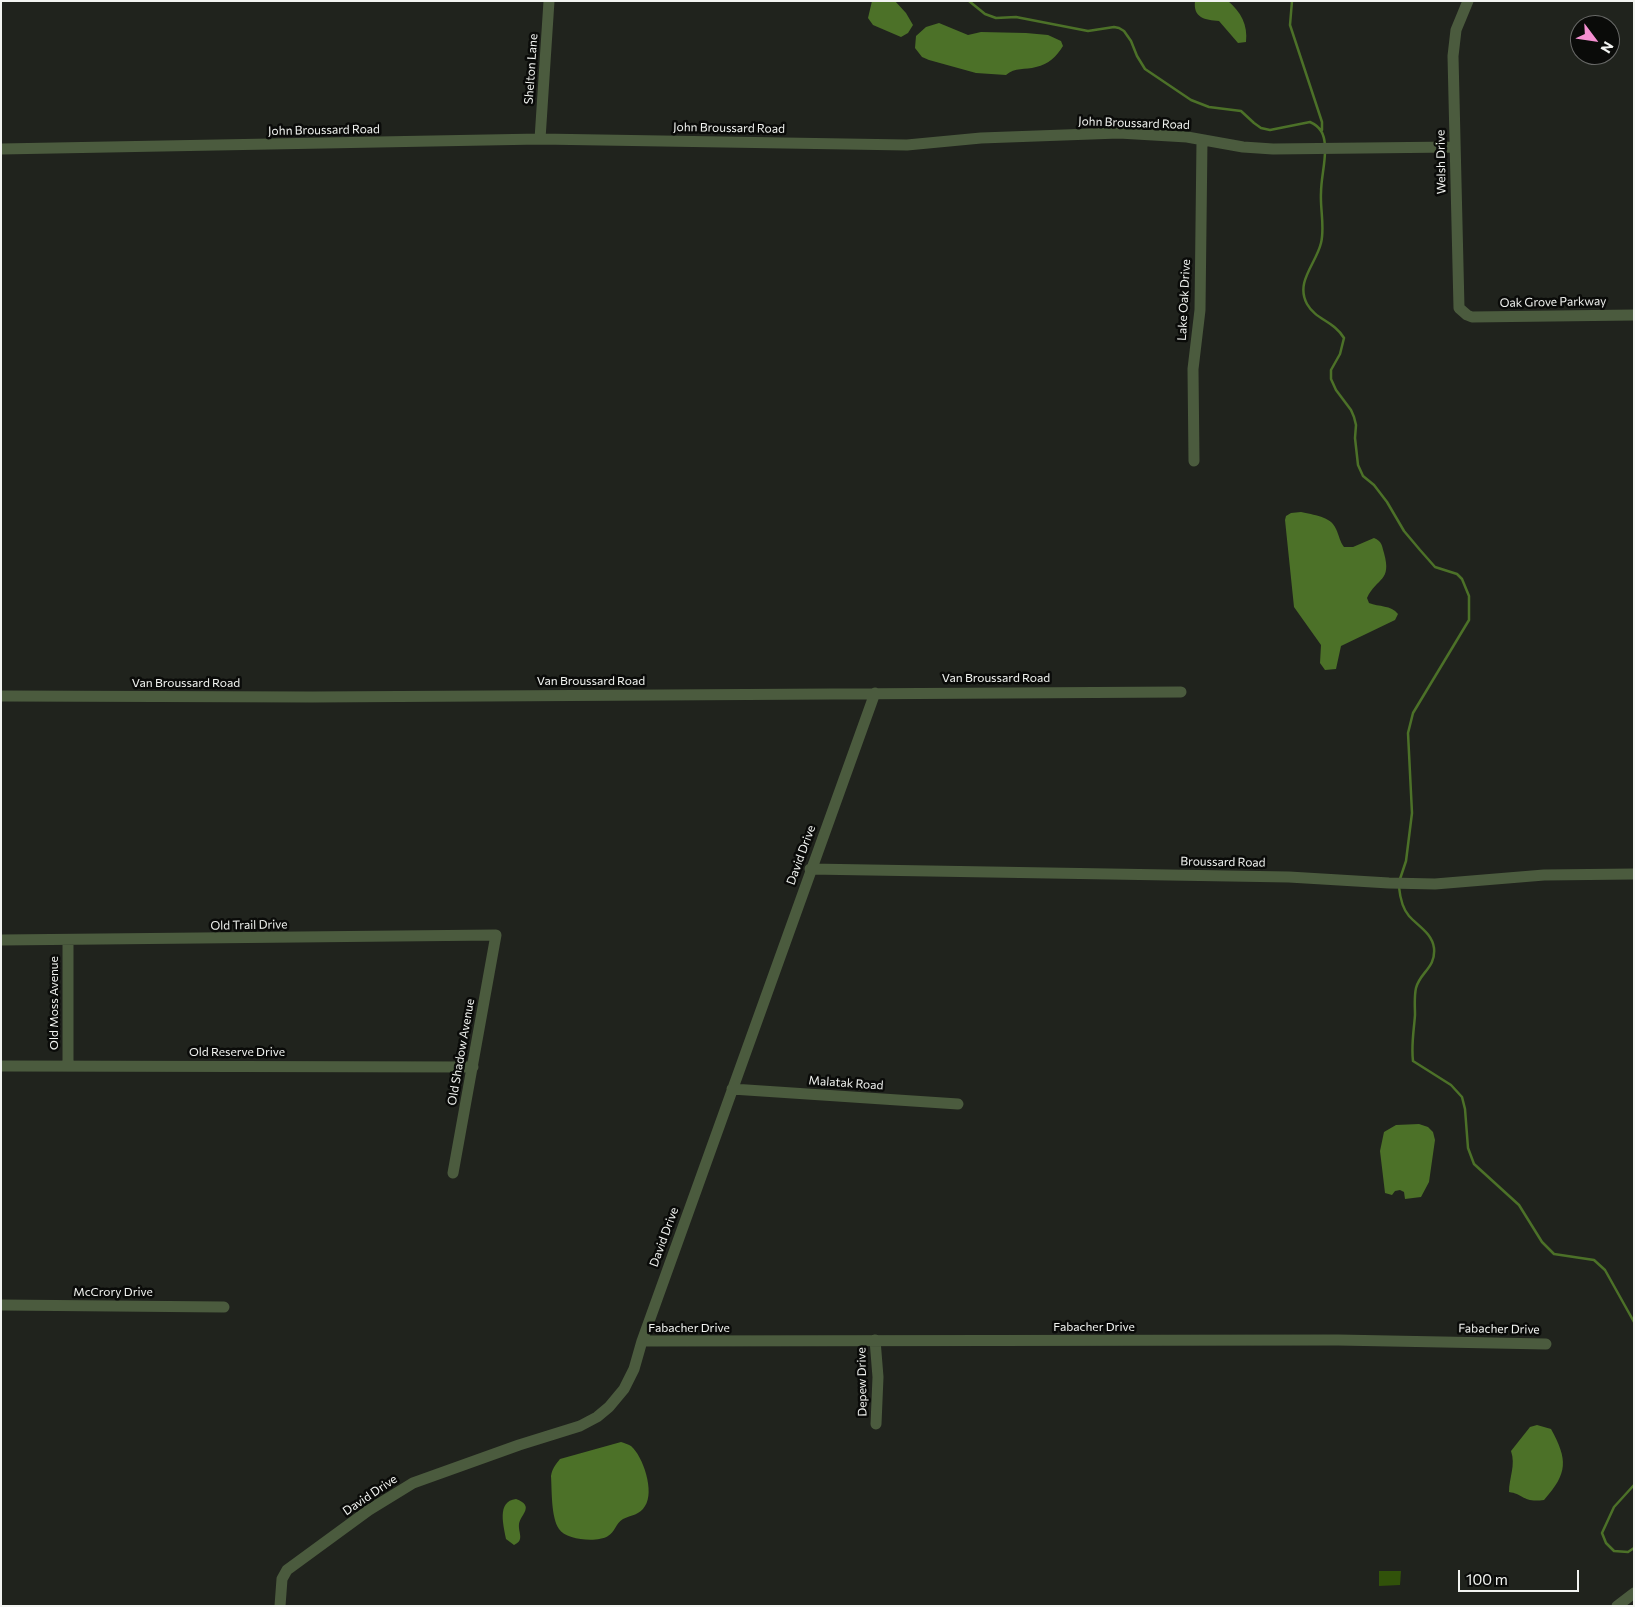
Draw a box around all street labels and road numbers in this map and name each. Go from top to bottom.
street label: Shelton Lane [521,33,541,105]
street label: John Broussard Road [1078,114,1190,132]
street label: John Broussard Road [673,120,785,136]
street label: John Broussard Road [268,122,380,138]
street label: Welsh Drive [1433,130,1449,194]
street label: Lake Oak Drive [1175,259,1193,341]
street label: Oak Grove Parkway [1500,294,1606,310]
street label: Van Broussard Road [942,671,1050,685]
street label: Van Broussard Road [537,674,645,688]
street label: Van Broussard Road [132,676,240,690]
street label: David Drive [784,823,818,887]
street label: Broussard Road [1180,854,1266,870]
street label: Old Trail Drive [210,917,288,933]
street label: Old Moss Avenue [47,956,61,1050]
street label: Old Shadow Avenue [445,998,477,1106]
street label: Old Reserve Drive [189,1045,285,1059]
street label: Malatak Road [808,1073,884,1093]
street label: David Drive [647,1205,681,1269]
street label: McCrory Drive [73,1285,153,1299]
street label: Fabacher Drive [1053,1320,1135,1334]
street label: Fabacher Drive [648,1321,730,1335]
street label: Fabacher Drive [1458,1321,1540,1337]
street label: Depew Drive [854,1347,870,1417]
street label: David Drive [340,1472,400,1518]

